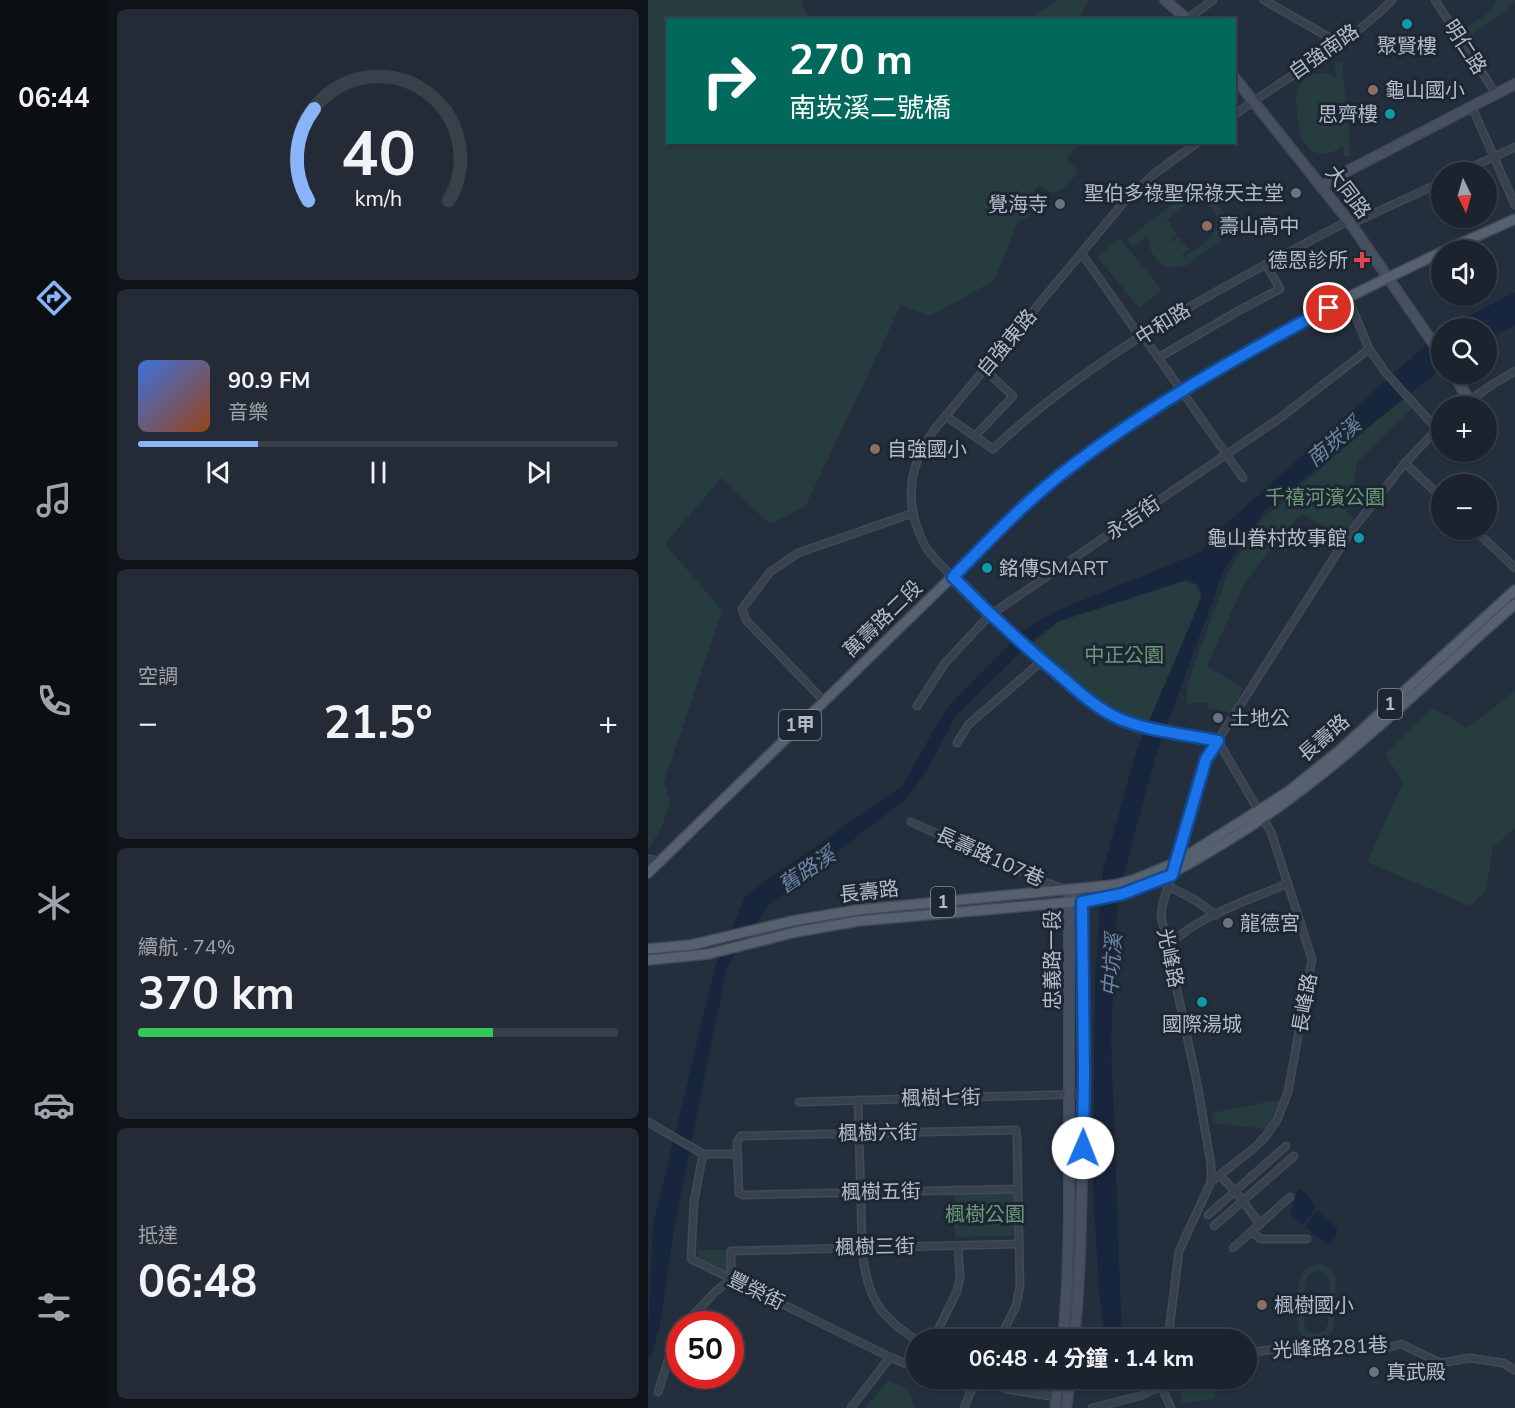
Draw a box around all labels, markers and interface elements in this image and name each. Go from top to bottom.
street label: 明仁路 [1437,14,1493,80]
marker: 聚賢樓 [1400,17,1414,31]
street label: 自強南路 [1283,18,1365,86]
text: 270 m [789,32,913,89]
place label: 聚賢樓 [1377,33,1437,60]
icon: right [690,42,768,120]
place label: 龜山國小 [1385,77,1465,104]
text: 06:44 [18,80,90,117]
marker: 龜山國小 [1366,83,1380,97]
text: 南崁溪二號橋 [789,90,951,127]
place label: 思齊樓 [1318,101,1378,128]
marker: 思齊樓 [1383,107,1397,121]
text: 40 [341,113,415,198]
street label: 大同路 [1319,160,1377,224]
north arrow [1431,162,1497,228]
map controls [1431,162,1497,540]
place label: 聖伯多祿聖保祿天主堂 [1084,180,1284,207]
text: km/h [354,185,402,215]
marker: 聖伯多祿聖保祿天主堂 [1289,186,1303,200]
place label: 覺海寺 [988,191,1048,218]
marker: 覺海寺 [1053,197,1067,211]
place label: 壽山高中 [1219,213,1299,240]
marker: 壽山高中 [1200,219,1214,233]
button: sound [1431,240,1497,306]
place label: 德恩診所 [1268,247,1348,274]
marker: 德恩診所 [1353,251,1371,269]
icon: directions [33,277,75,319]
pin [1303,282,1354,333]
icon: arrive [1312,291,1345,324]
street label: 中和路 [1130,297,1196,351]
street label: 自強東路 [971,304,1043,382]
button: search [1431,318,1497,384]
text: 90.9 FM [228,366,310,396]
button: + [1431,396,1497,462]
text: 音樂 [228,399,268,426]
water label: 南崁溪 [1301,409,1369,473]
place label: 自強國小 [887,436,967,463]
marker: 自強國小 [868,442,882,456]
icon: previous [202,456,235,489]
icon: pause [362,456,395,489]
icon: next [522,456,555,489]
button: − [1431,474,1497,540]
icon: music [33,479,75,521]
park label: 千禧河濱公園 [1265,484,1385,511]
street label: 永吉街 [1101,490,1165,546]
place label: 龜山眷村故事館 [1207,525,1347,552]
marker: 龜山眷村故事館 [1352,531,1366,545]
place label: 銘傳SMART [999,555,1108,582]
marker: 銘傳SMART [980,561,994,575]
street label: 萬壽路二段 [838,575,928,663]
park label: 中正公園 [1084,642,1164,669]
text: 空調 [138,663,178,690]
icon: phone [33,680,75,722]
road number: 1 [1378,689,1402,719]
text: 21.5° [323,693,433,754]
text: − [138,701,158,746]
text: + [598,701,618,746]
place label: 土地公 [1230,705,1290,732]
street label: 長壽路 [1293,708,1355,768]
road number: 1甲 [779,710,821,740]
marker: 土地公 [1211,711,1225,725]
street label: 長壽路107巷 [932,821,1048,893]
water label: 舊路溪 [773,839,843,899]
street label: 長壽路 [838,875,900,909]
icon: climate [33,882,75,924]
road number: 1 [931,887,955,917]
street label: 忠義路一段 [1039,910,1066,1010]
place label: 龍德宮 [1240,910,1300,937]
marker: 龍德宮 [1221,916,1235,930]
street label: 光峰路 [1151,926,1189,990]
water label: 中坑溪 [1096,930,1128,997]
text: 續航 · 74% [138,934,235,961]
text: 370 km [138,964,295,1025]
street label: 長峰路 [1286,971,1324,1035]
marker: 國際湯城 [1195,995,1209,1009]
place label: 國際湯城 [1162,1011,1242,1038]
icon: car [33,1084,75,1126]
street label: 楓樹七街 [901,1084,981,1112]
position arrow [1051,1116,1115,1180]
street label: 楓樹六街 [838,1119,918,1147]
street label: 楓樹五街 [841,1178,921,1206]
park label: 楓樹公園 [945,1201,1025,1228]
text: 抵達 [138,1222,178,1249]
street label: 楓樹三街 [835,1233,915,1261]
text: 06:48 [138,1252,257,1313]
street label: 豐榮街 [723,1266,789,1316]
icon: filters [33,1286,75,1328]
place label: 楓樹國小 [1274,1292,1354,1319]
marker: 楓樹國小 [1255,1298,1269,1312]
speed limit sign: 50 [666,1311,744,1389]
street label: 光峰路281巷 [1271,1331,1389,1365]
text: 06:48 · 4 分鐘 · 1.4 km [969,1344,1194,1374]
place label: 真武殿 [1386,1359,1446,1386]
marker: 真武殿 [1367,1365,1381,1379]

